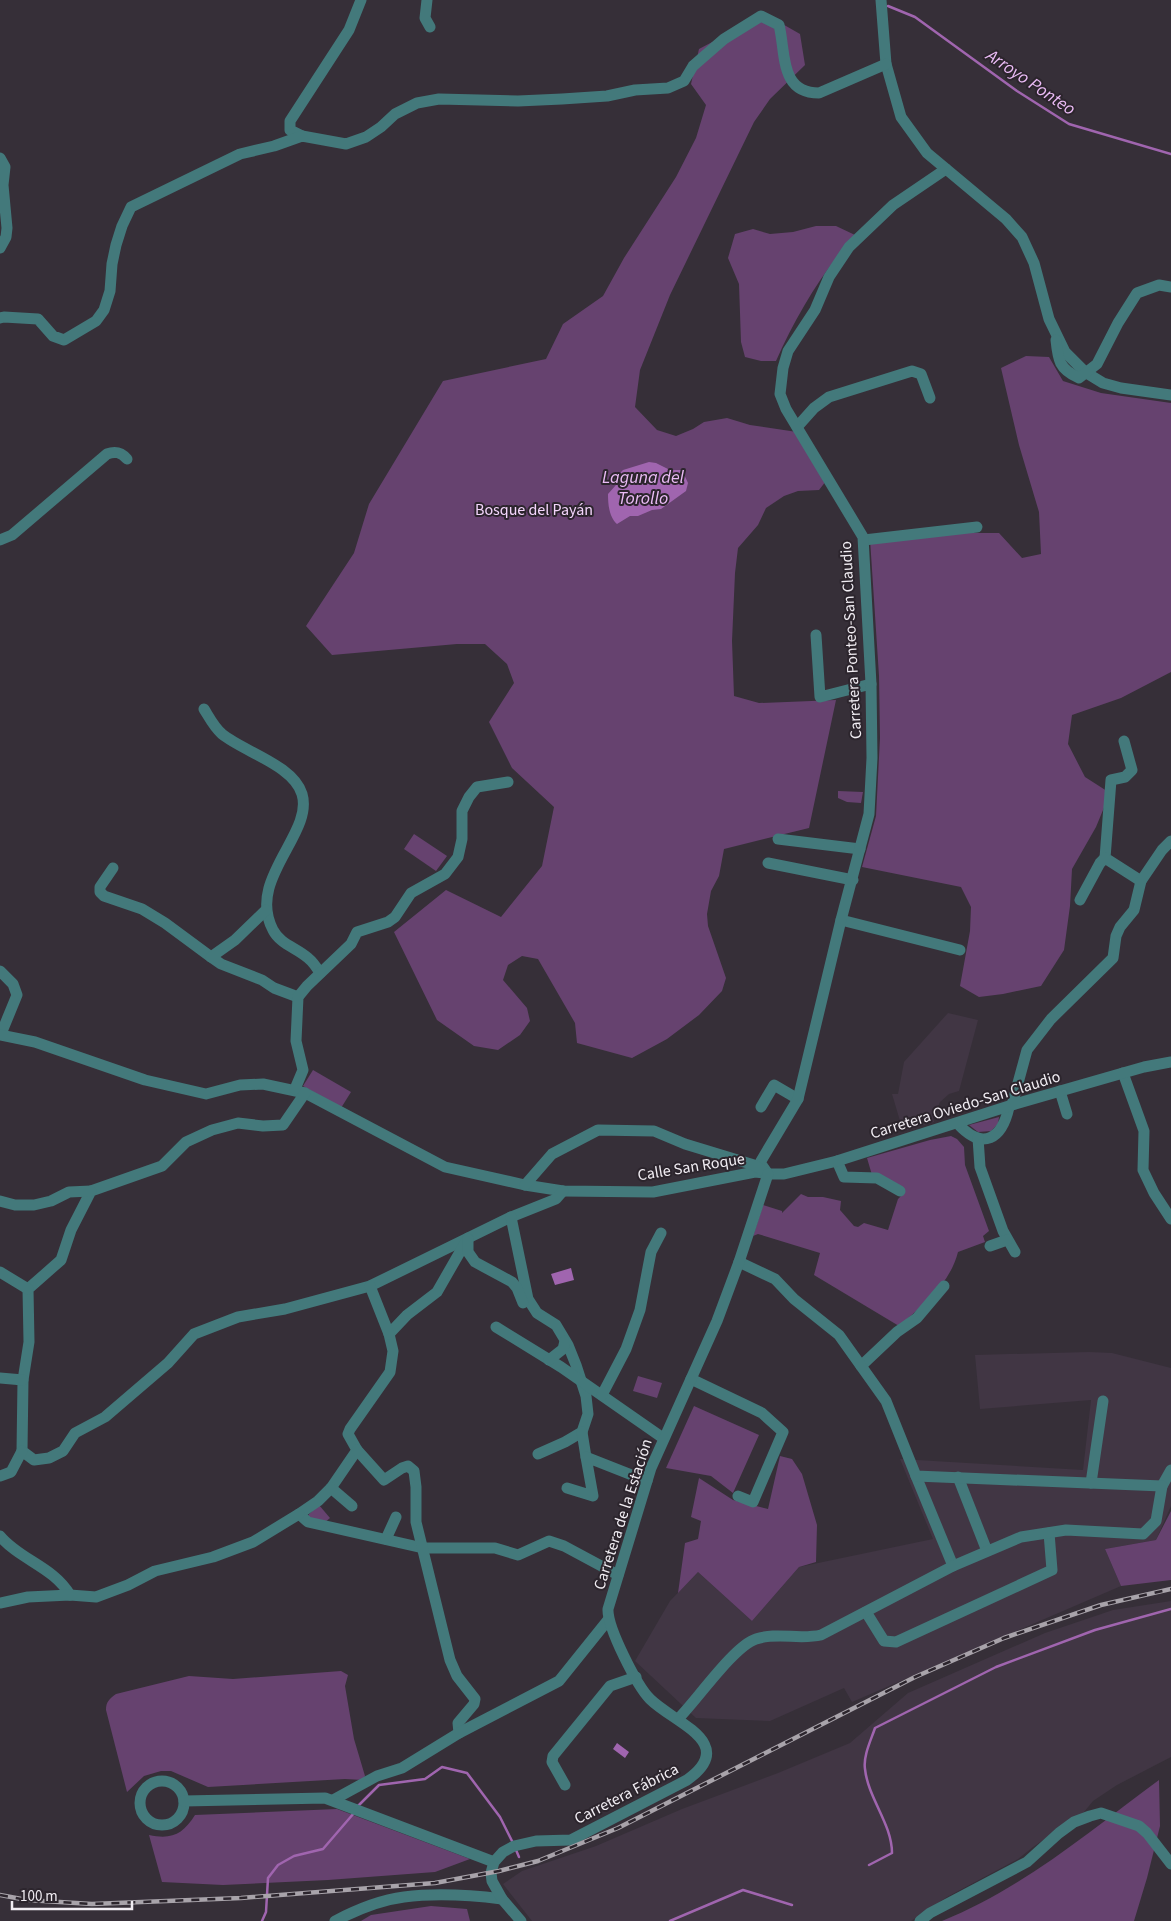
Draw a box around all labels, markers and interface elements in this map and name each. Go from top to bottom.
water label: Arroyo Ponteo [980,43,1080,122]
water label: Laguna del Torollo [602,465,685,511]
park label: Bosque del Payán [475,499,593,521]
street label: Carretera Ponteo-San Claudio [835,540,867,739]
street label: Carretera Oviedo-San Claudio [867,1066,1063,1144]
street label: Calle San Roque [636,1148,746,1186]
street label: Carretera de la Estación [588,1436,658,1593]
street label: Carretera Fábrica [570,1758,682,1830]
scale bar [12,1878,132,1910]
text: 100 m [20,1886,58,1907]

